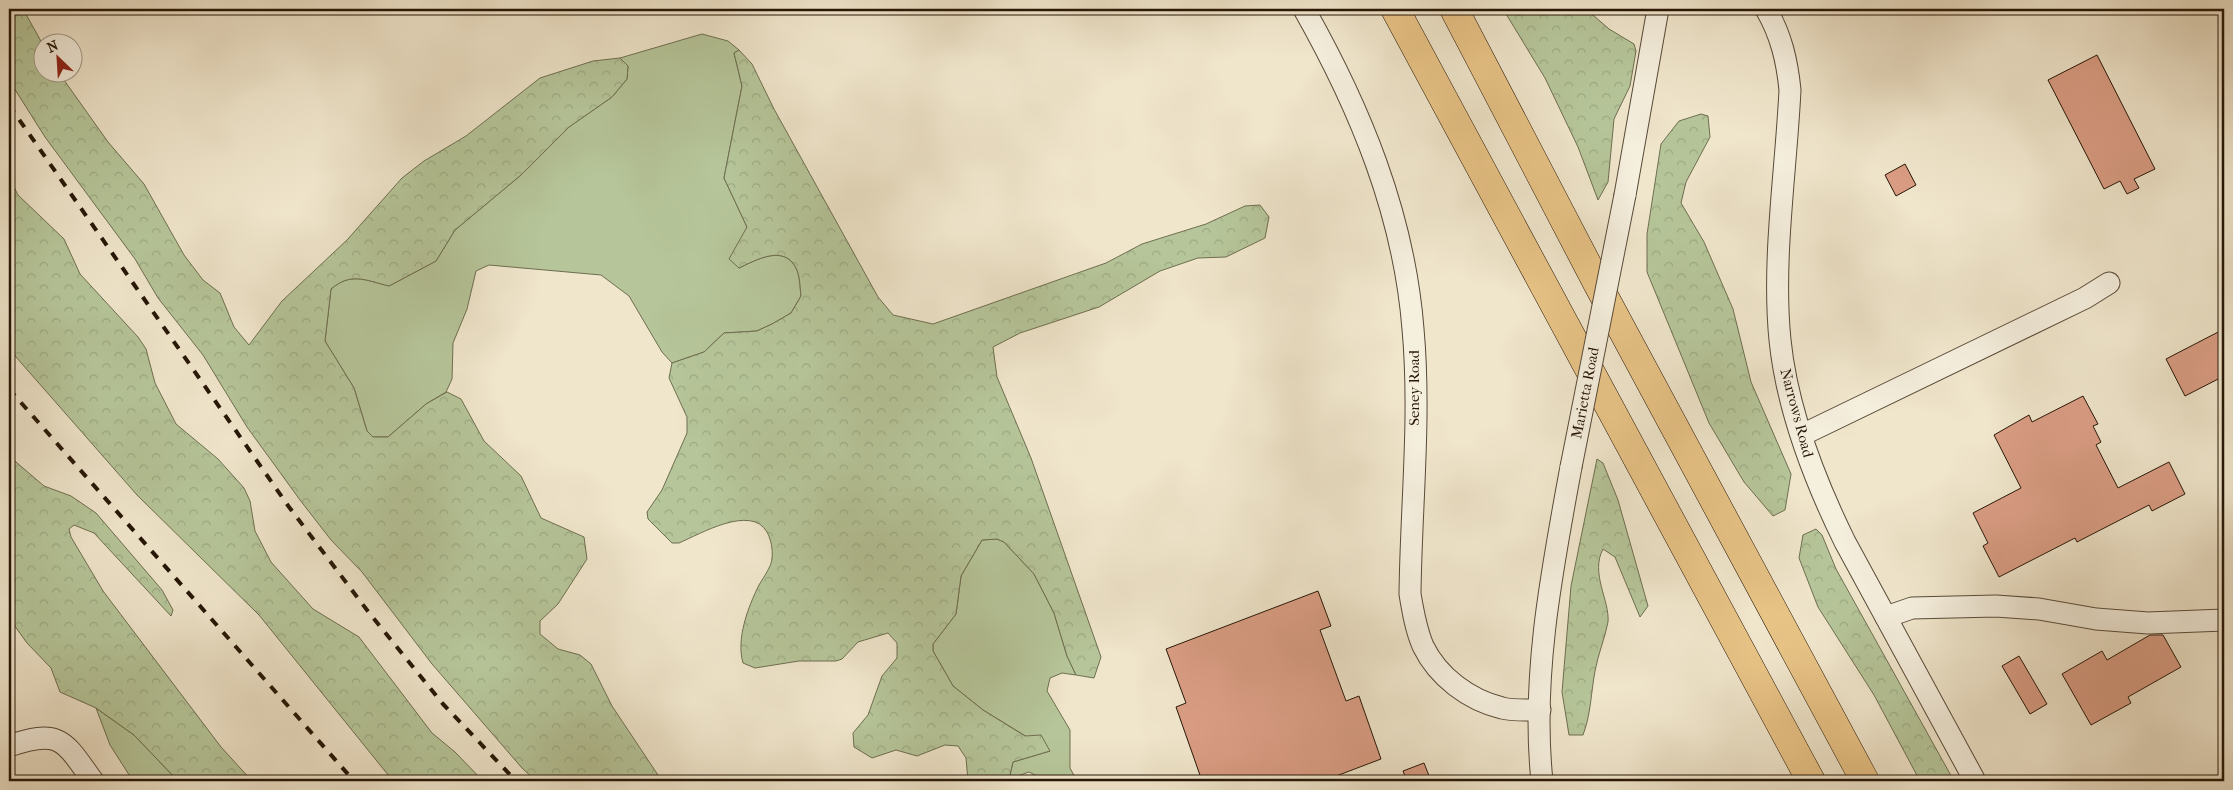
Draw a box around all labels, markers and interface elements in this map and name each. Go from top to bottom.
north arrow [32,32,82,82]
text: N [44,37,61,57]
street label: Marietta Road [1567,345,1603,440]
street label: Seney Road [1405,349,1423,426]
street label: Narrows Road [1776,367,1818,460]

